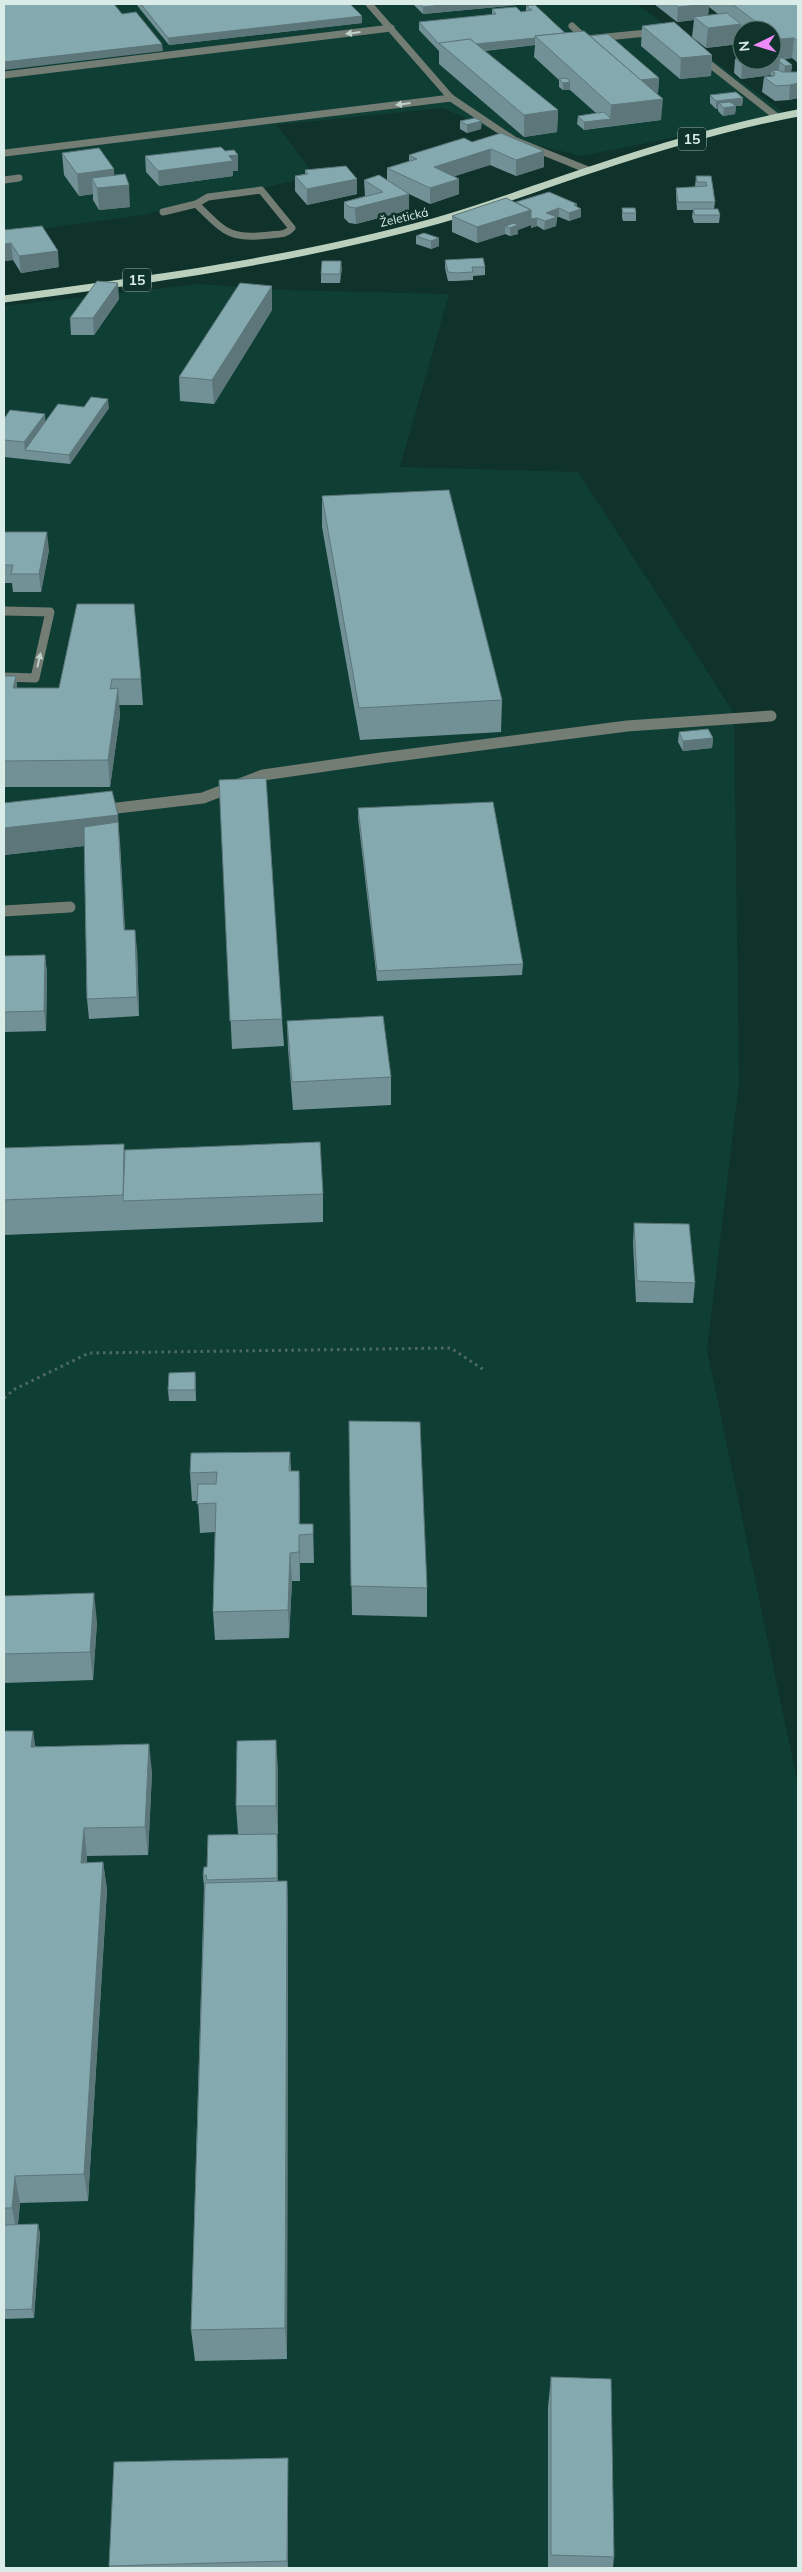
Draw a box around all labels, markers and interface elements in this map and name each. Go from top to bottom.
north arrow [732,20,782,70]
one-way arrow [344,29,360,37]
text: N [735,40,753,52]
one-way arrow [395,100,411,108]
road number: 15 [678,128,706,150]
street label: Želetická [378,204,430,230]
road number: 15 [123,268,151,292]
one-way arrow [35,653,43,668]

